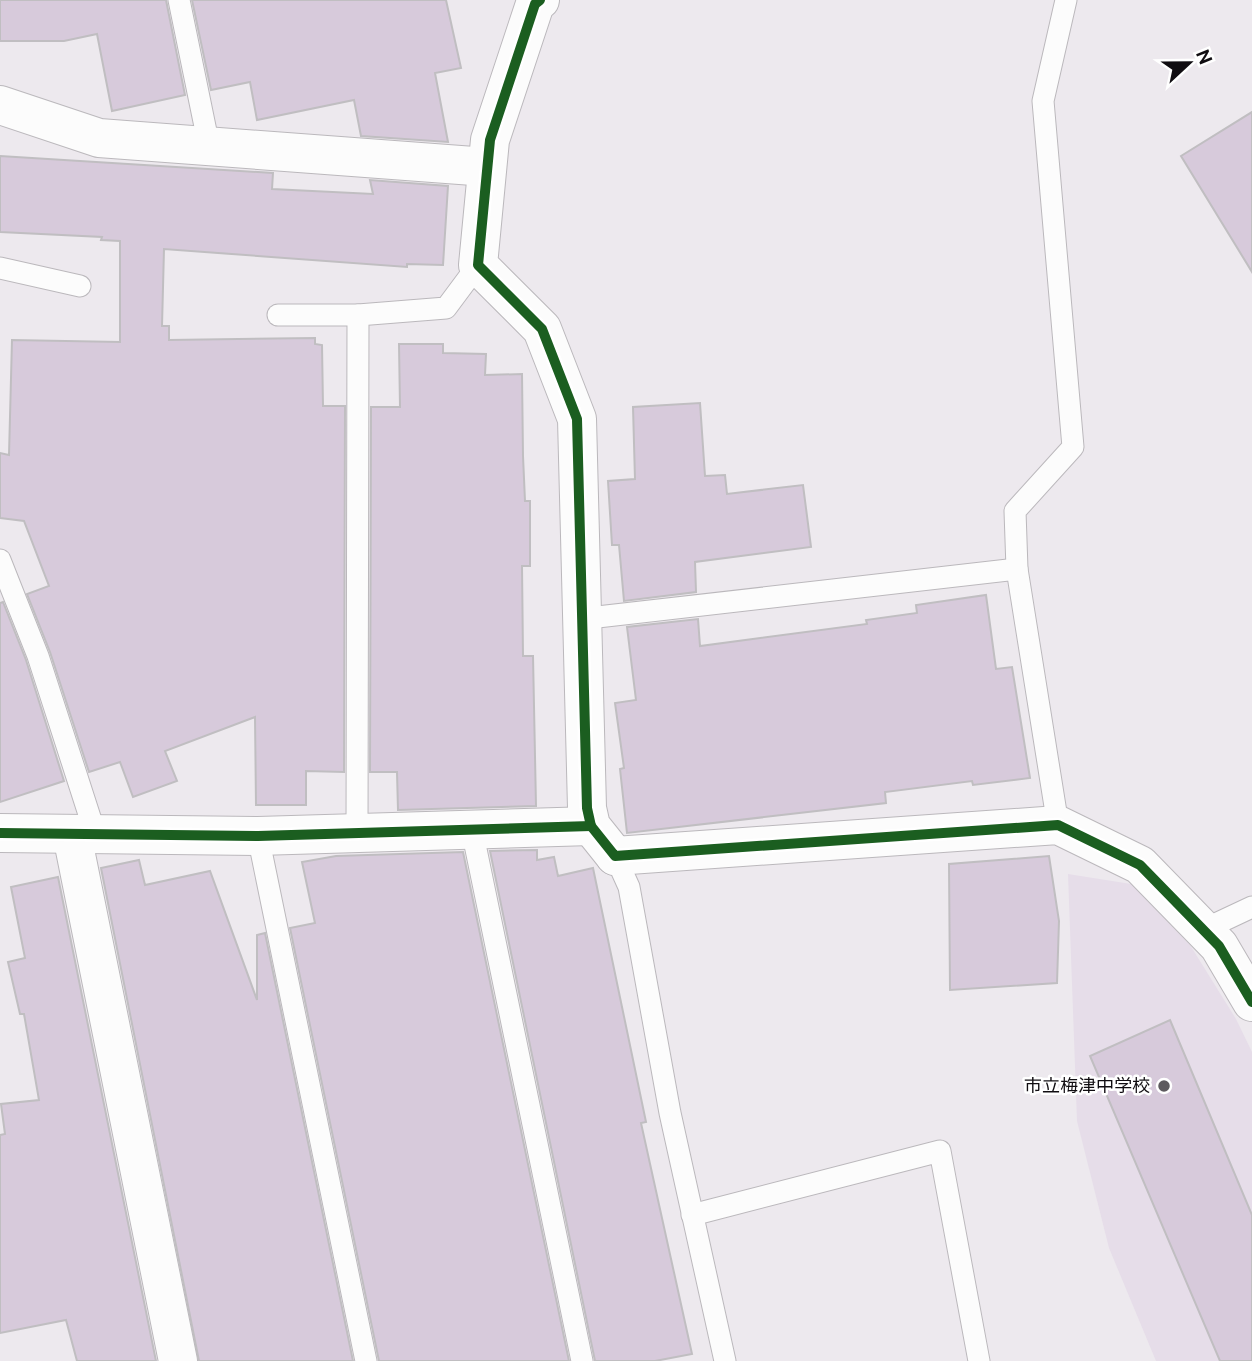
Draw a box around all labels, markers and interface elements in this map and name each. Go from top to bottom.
north arrow [1154,28,1224,98]
text: N [1192,46,1218,67]
place label: 市立梅津中学校 [1024,1075,1150,1095]
marker: 市立梅津中学校 [1156,1078,1172,1094]

